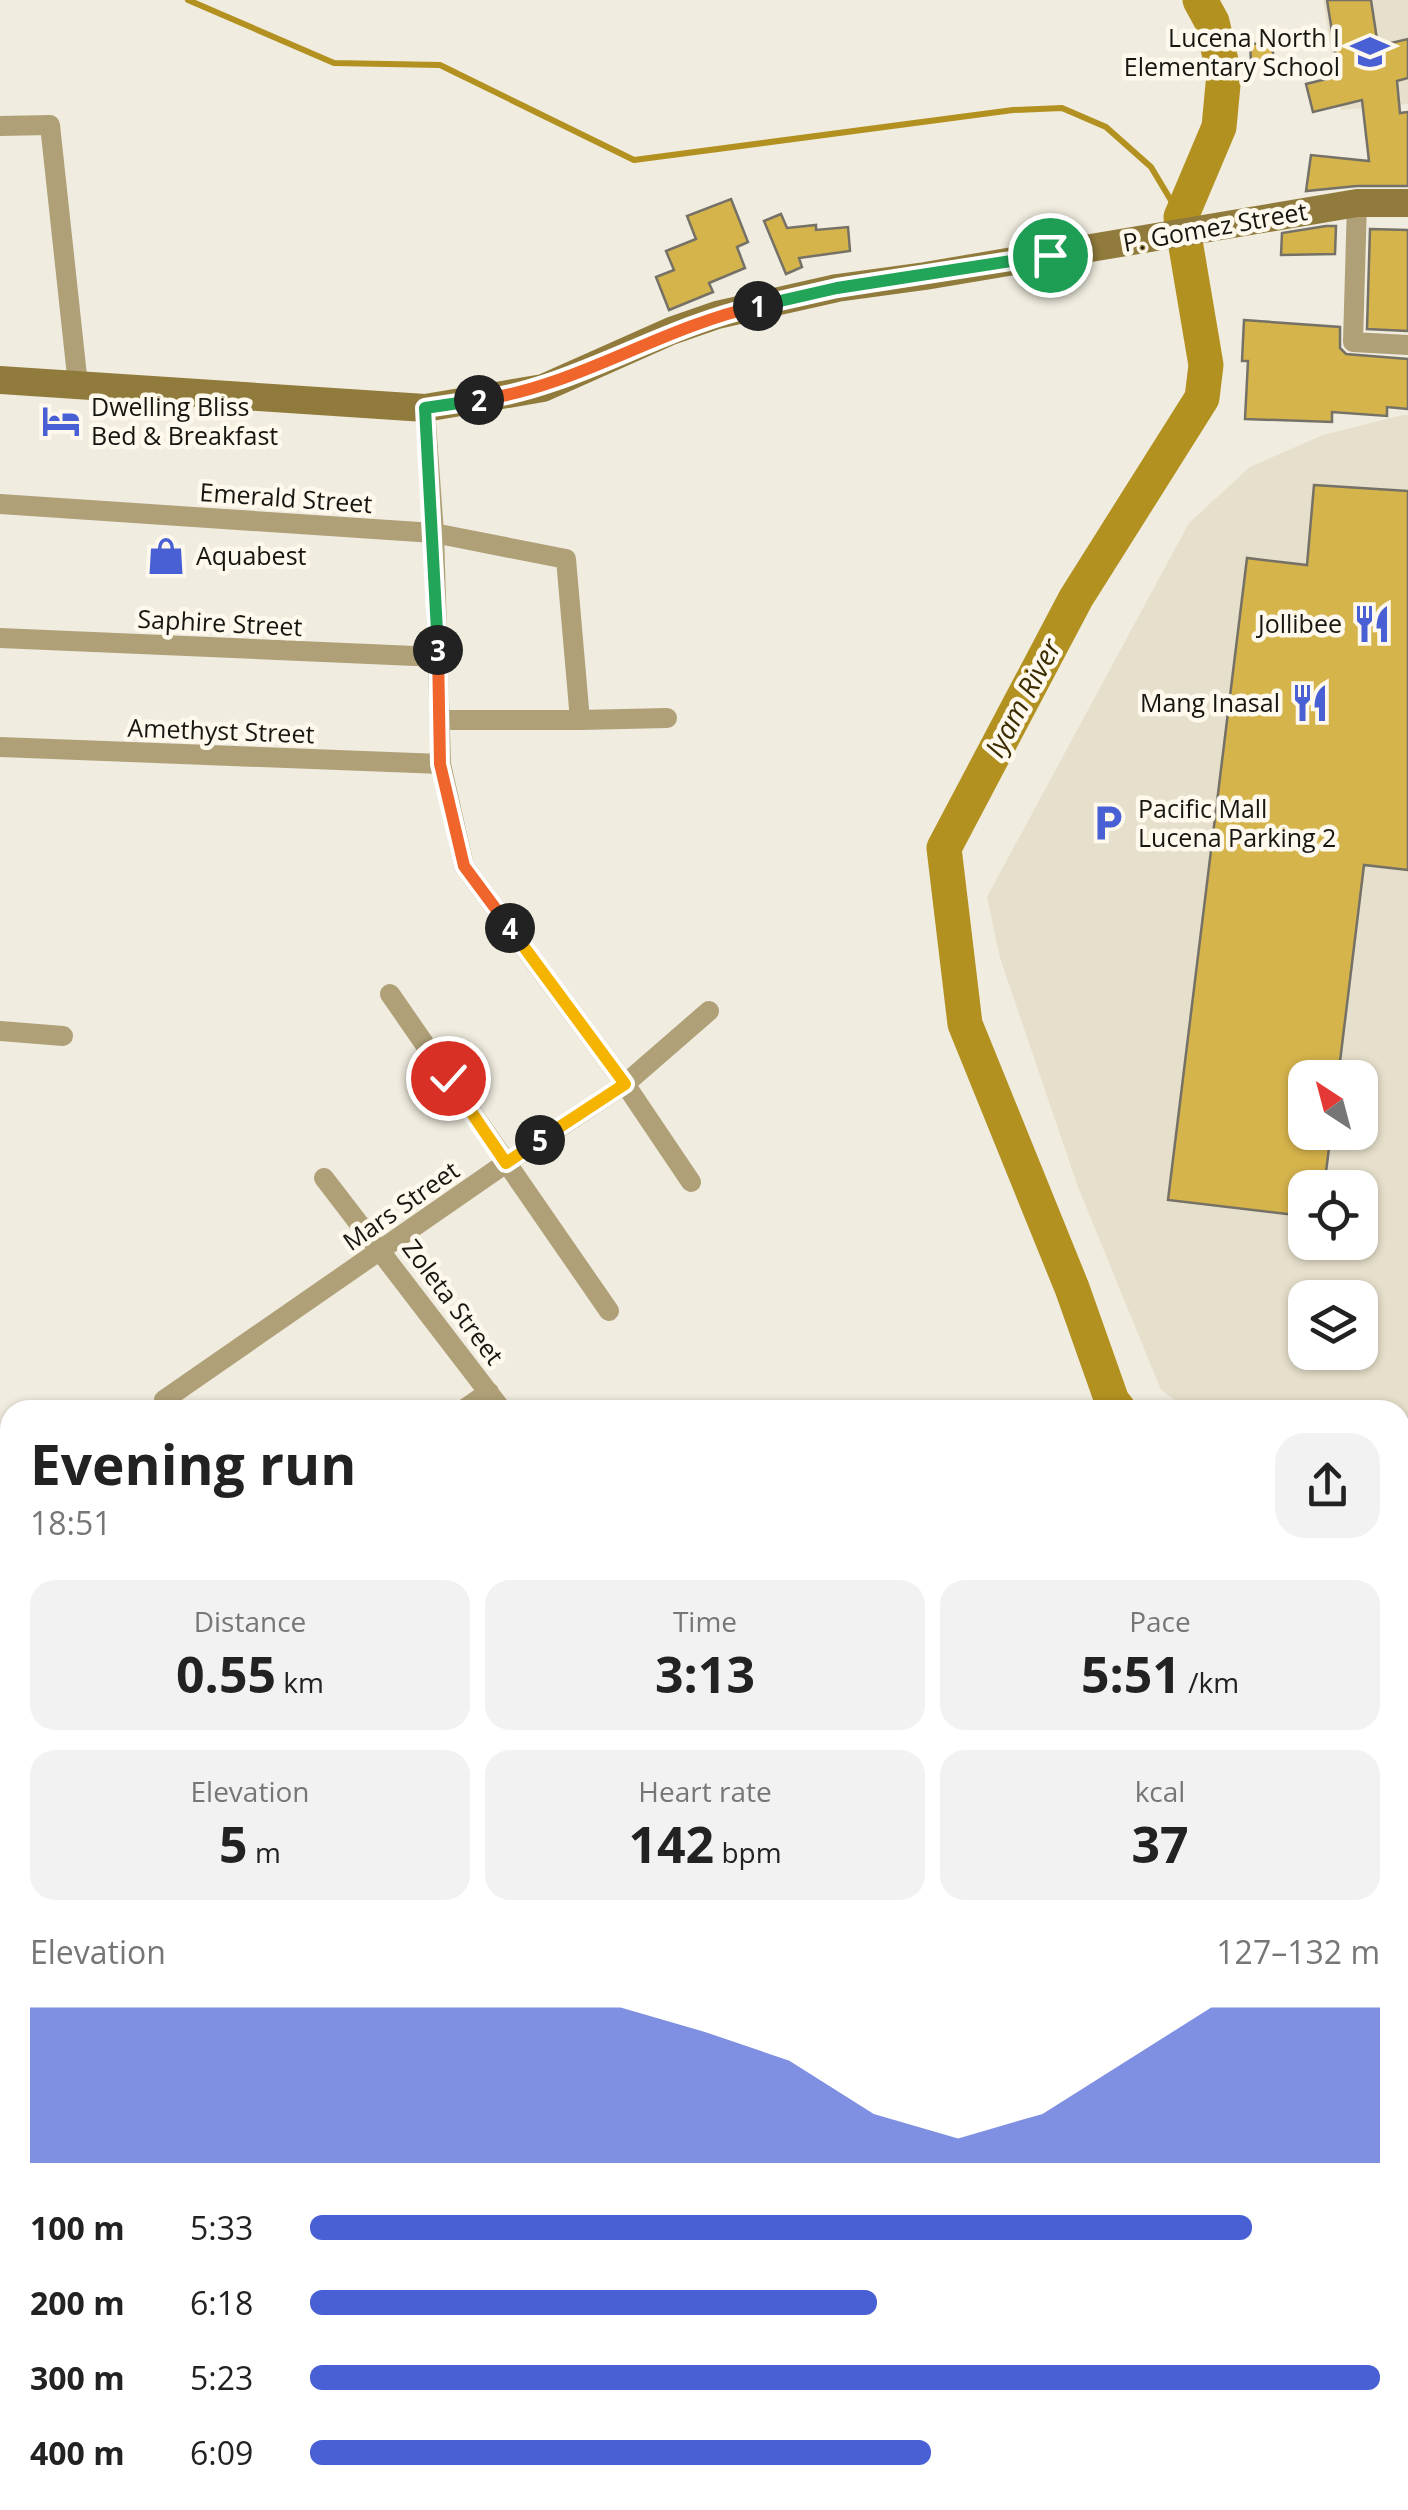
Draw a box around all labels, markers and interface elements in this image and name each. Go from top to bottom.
place label: Lucena North I Elementary School [1124,20,1340,83]
school or university icon: Lucena North I Elementary School [1349,31,1391,73]
street label: P. Gomez Street [1120,193,1310,259]
pin [1008,213,1093,298]
icon: arrive [1023,228,1078,283]
pin: 1 [733,281,783,331]
text: 1 [750,287,766,325]
pin: 2 [454,375,504,425]
text: 2 [471,381,487,419]
place label: Dwelling Bliss Bed & Breakfast [91,389,278,452]
hotel icon: Dwelling Bliss Bed & Breakfast [40,400,82,442]
street label: Emerald Street [199,474,374,520]
shop icon: Aquabest [145,535,187,577]
place label: Aquabest [196,538,307,572]
street label: Saphire Street [137,601,303,643]
restaurant icon: Jollibee [1351,603,1393,645]
place label: Jollibee [1256,606,1342,640]
pin: 3 [413,625,463,675]
text: 3 [430,631,446,669]
water label: Iyam River [975,631,1070,763]
restaurant icon: Mang Inasal [1289,682,1331,724]
place label: Mang Inasal [1140,685,1280,719]
street label: Amethyst Street [127,710,315,750]
place label: Pacific Mall Lucena Parking 2 [1138,791,1336,854]
parking icon: Pacific Mall Lucena Parking 2 [1087,802,1129,844]
pin: 4 [485,903,535,953]
text: 4 [502,909,518,947]
pin [406,1036,491,1121]
icon: check [421,1051,476,1106]
north arrow [1288,1060,1378,1150]
map controls [1288,1060,1378,1370]
pin: 5 [515,1115,565,1165]
text: 5 [532,1121,548,1159]
street label: Mars Street [335,1153,465,1258]
button: locate [1288,1170,1378,1260]
street label: Zoleta Street [395,1232,512,1371]
button: layers [1288,1280,1378,1370]
text: Evening run [30,1426,356,1501]
button: share [1275,1433,1380,1538]
text: 18:51 [30,1501,112,1544]
text: Distance [194,1602,306,1640]
text: Time [673,1602,737,1640]
text: Pace [1129,1602,1191,1640]
text: 0.55 [176,1640,276,1708]
text: 3:13 [655,1640,755,1708]
text: 5:51 [1081,1640,1181,1708]
text: km [276,1663,324,1701]
text: /km [1181,1663,1239,1701]
text: Elevation [191,1772,309,1810]
text: Heart rate [638,1772,772,1810]
text: kcal [1135,1772,1185,1810]
text: 5 [219,1810,248,1878]
text: 142 [628,1810,714,1878]
text: 37 [1131,1810,1189,1878]
text: m [248,1833,281,1871]
text: bpm [714,1833,782,1871]
text: Elevation [30,1930,166,1973]
text: 127–132 m [1216,1930,1380,1973]
text: 100 m [30,2206,125,2249]
text: 5:33 [190,2206,253,2249]
text: 200 m [30,2281,125,2324]
text: 6:18 [190,2281,253,2324]
text: 300 m [30,2356,125,2399]
text: 5:23 [190,2356,253,2399]
text: 400 m [30,2431,125,2474]
text: 6:09 [190,2431,253,2474]

